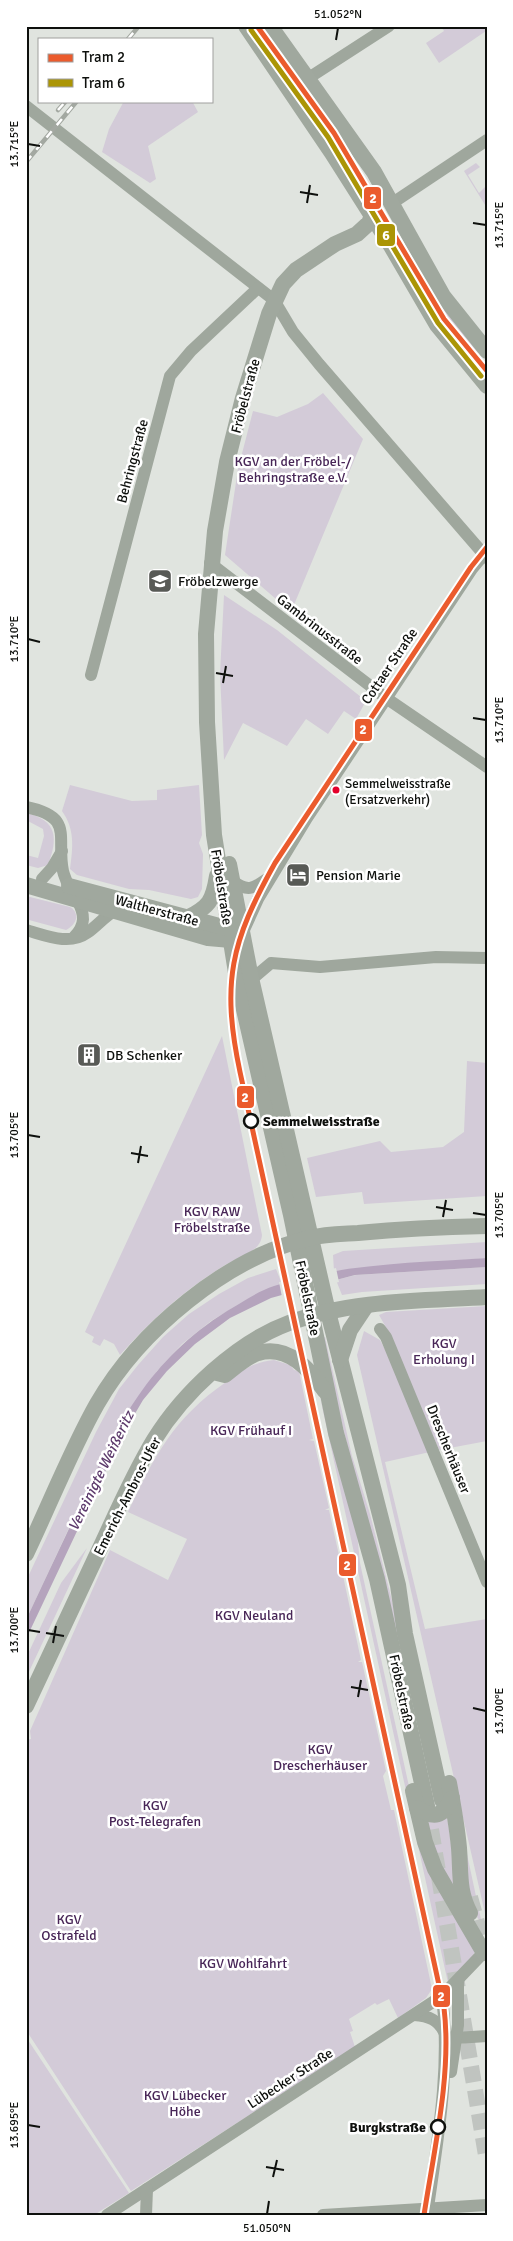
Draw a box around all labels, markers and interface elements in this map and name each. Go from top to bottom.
text: 51.052°N [314,7,362,22]
legend [38,38,212,102]
text: Tram 2 [82,48,125,66]
text: Tram 6 [82,74,125,92]
text: 13.715°E [7,120,22,167]
line badge: 2 [363,186,382,210]
text: 2 [369,190,377,207]
text: 13.715°E [492,201,507,248]
line badge: 6 [376,223,396,247]
text: 6 [382,227,390,244]
street label: Fröbelstraße [227,357,264,435]
street label: Behringstraße [113,417,152,505]
park label: KGV an der Fröbel-/ Behringstraße e.V. [235,453,352,486]
school or university icon: Fröbelzwerge [147,568,173,594]
place label: Fröbelzwerge [178,573,259,590]
street label: Gambrinusstraße [273,591,366,668]
text: 13.710°E [7,615,22,662]
street label: Cottaer Straße [358,625,421,708]
text: 13.710°E [492,696,507,743]
line badge: 2 [354,718,373,742]
text: 2 [359,721,367,738]
place label: Semmelweisstraße (Ersatzverkehr) [345,776,451,808]
marker: Semmelweisstraße (Ersatzverkehr) [331,785,341,795]
street label: Fröbelstraße [207,848,236,926]
hotel icon: Pension Marie [285,862,311,888]
place label: Pension Marie [316,867,401,884]
street label: Waltherstraße [113,891,201,930]
building icon: DB Schenker [76,1042,102,1068]
place label: DB Schenker [106,1047,183,1064]
line badge: 2 [236,1085,255,1109]
text: 2 [241,1089,249,1106]
text: 13.705°E [7,1111,22,1158]
marker: Semmelweisstraße [243,1113,259,1129]
place label: Semmelweisstraße [263,1113,380,1130]
text: 13.705°E [492,1191,507,1238]
park label: KGV RAW Fröbelstraße [174,1203,250,1236]
street label: Fröbelstraße [291,1259,324,1337]
park label: KGV Erholung I [413,1335,475,1368]
street label: Drescherhäuser [423,1402,474,1497]
water label: Vereinigte Weißeritz [64,1407,138,1534]
park label: KGV Frühauf I [210,1422,292,1439]
street label: Emerich-Ambros-Ufer [90,1433,165,1558]
line badge: 2 [338,1553,357,1577]
text: 2 [343,1557,351,1574]
text: 13.700°E [7,1606,22,1653]
park label: KGV Neuland [215,1607,293,1624]
street label: Fröbelstraße [385,1653,418,1731]
text: 13.700°E [492,1687,507,1734]
park label: KGV Drescherhäuser [273,1741,368,1774]
park label: KGV Post-Telegrafen [109,1797,201,1830]
park label: KGV Ostrafeld [41,1911,97,1944]
park label: KGV Wohlfahrt [199,1955,287,1972]
line badge: 2 [432,1984,451,2008]
text: 2 [437,1988,445,2005]
street label: Lübecker Straße [244,2045,336,2112]
park label: KGV Lübecker Höhe [144,2087,227,2120]
text: 13.695°E [7,2101,22,2148]
place label: Burgkstraße [349,2119,426,2136]
marker: Burgkstraße [430,2119,446,2135]
text: 51.050°N [243,2221,291,2236]

